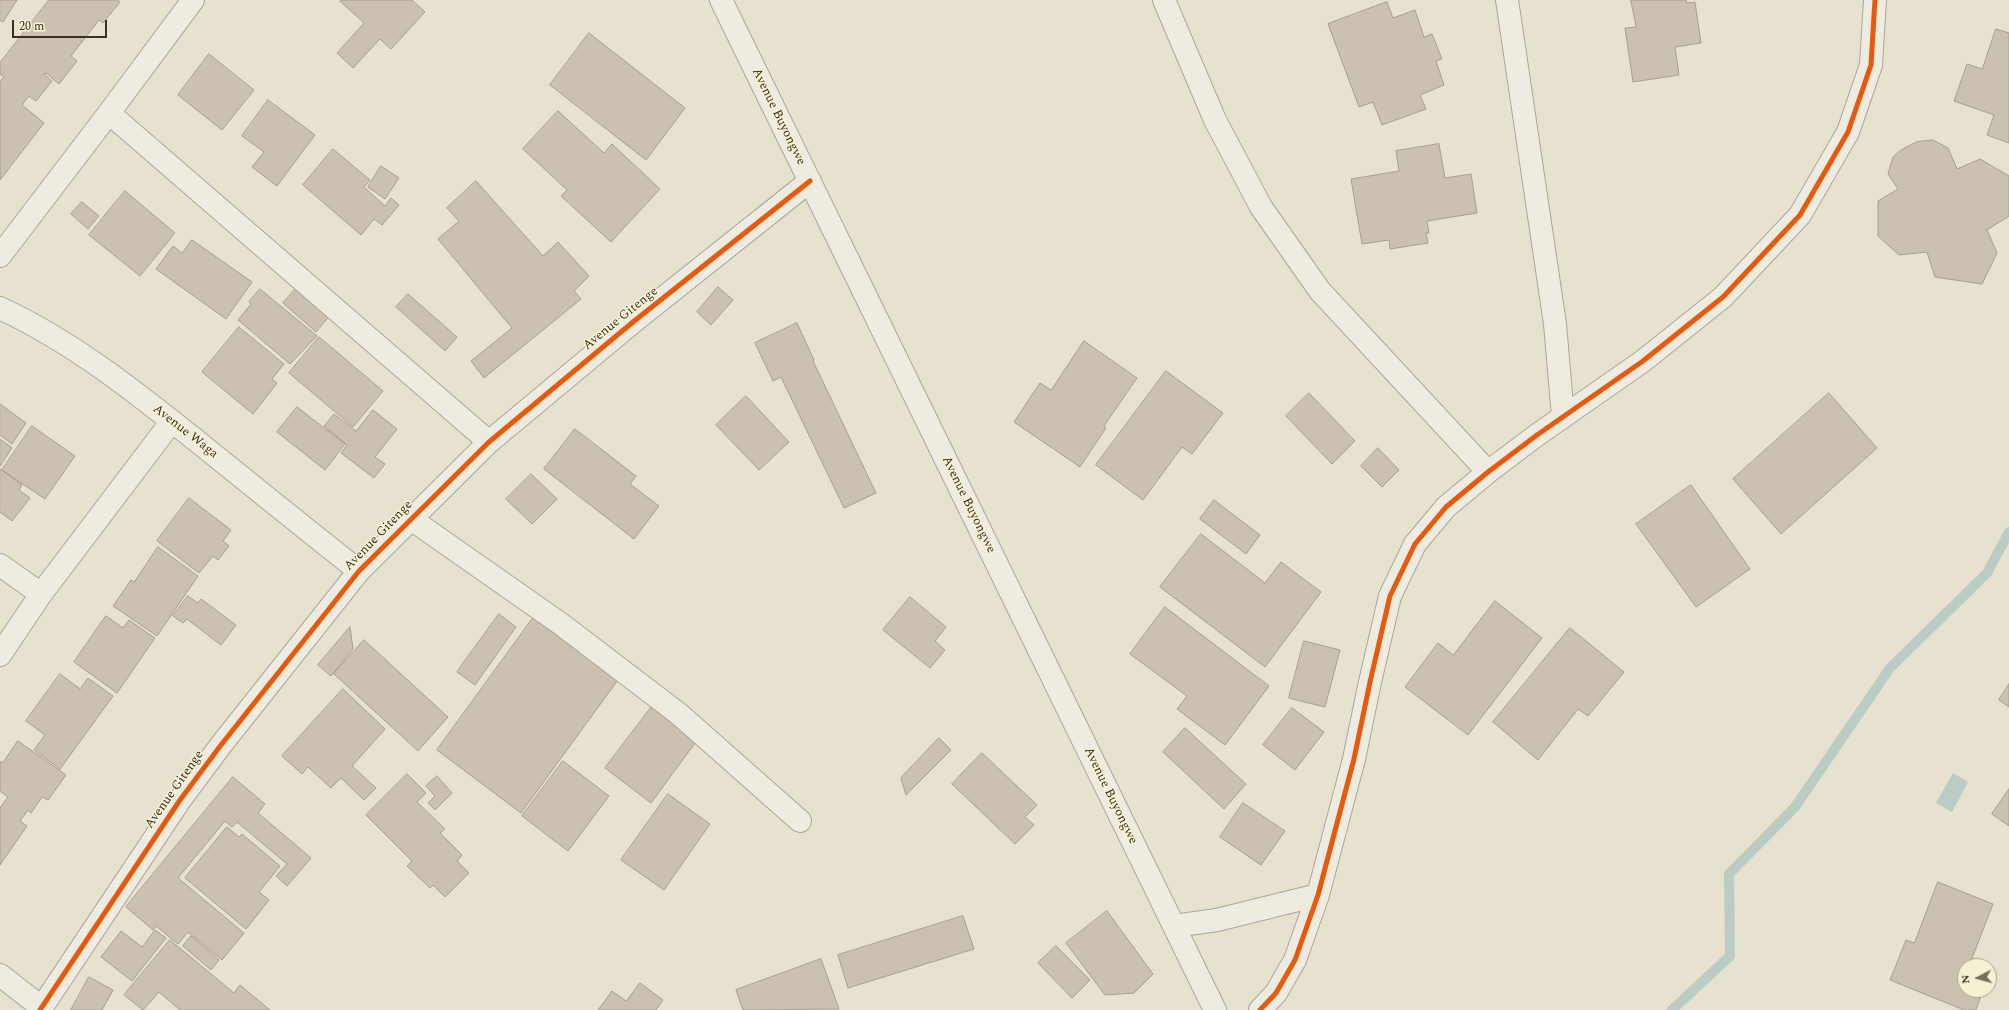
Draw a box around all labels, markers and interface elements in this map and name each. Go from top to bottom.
scale bar [14,12,109,38]
text: 20 m [19,17,44,36]
street label: Avenue Buyongwe [748,66,808,168]
street label: Avenue Gitenge [580,284,662,354]
street label: Avenue Waga [149,402,221,462]
street label: Avenue Buyongwe [938,454,998,556]
street label: Avenue Gitenge [341,498,417,574]
street label: Avenue Buyongwe [1080,745,1140,847]
street label: Avenue Gitenge [142,748,208,832]
north arrow [1957,958,1997,998]
text: N [1957,974,1974,985]

